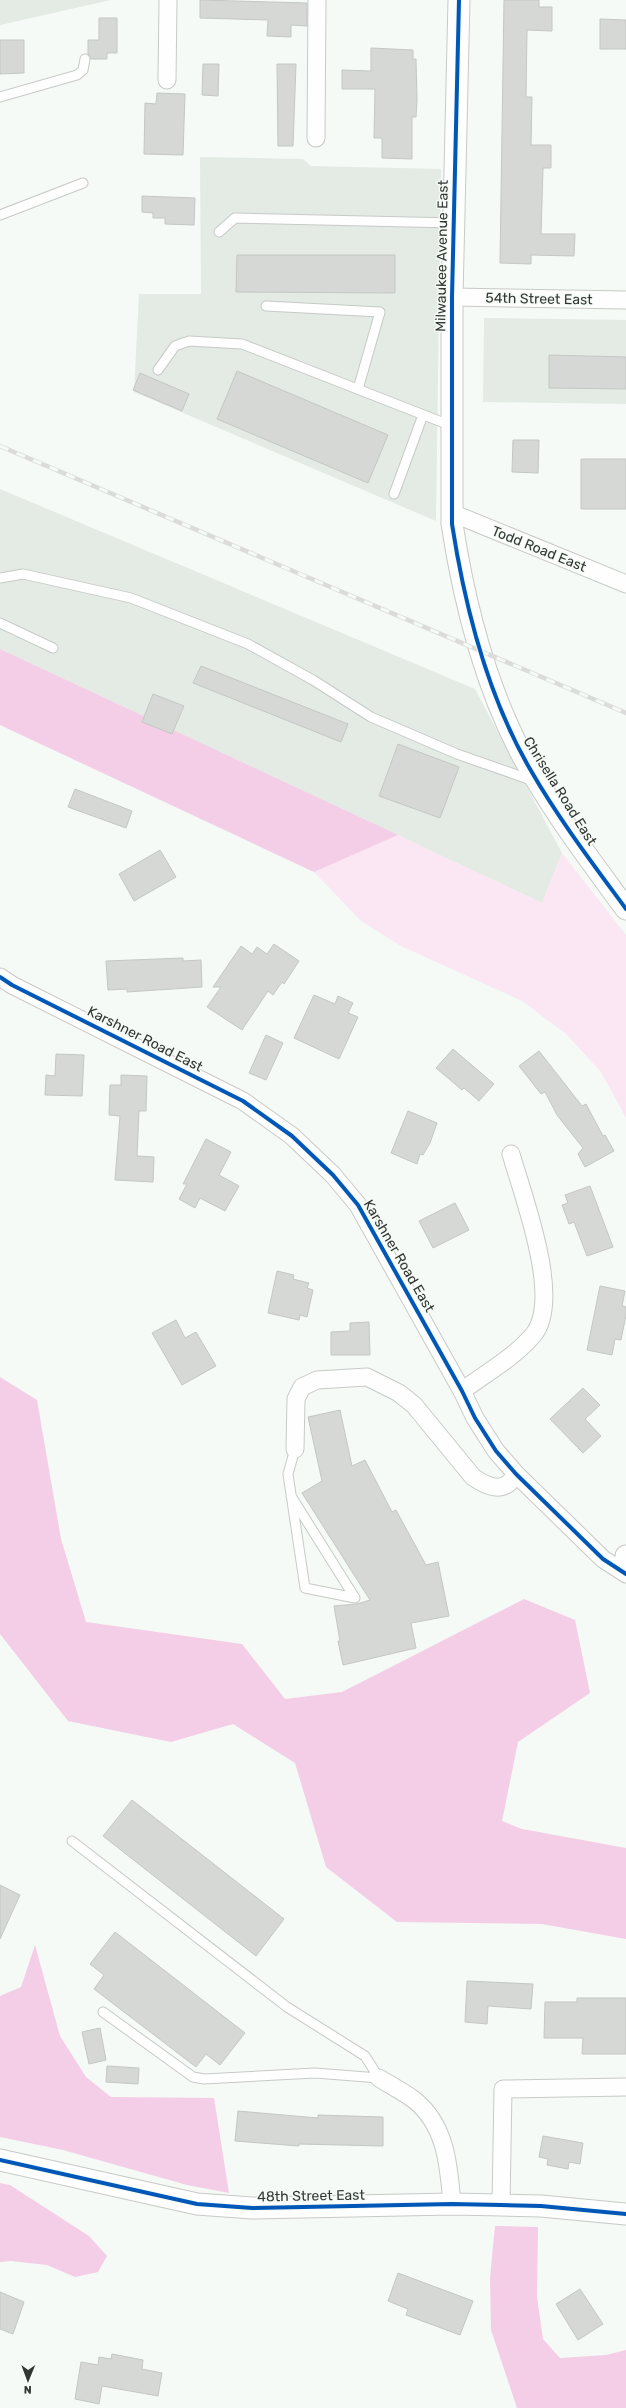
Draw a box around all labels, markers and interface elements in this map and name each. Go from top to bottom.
street label: Milwaukee Avenue East [432,179,452,332]
street label: 54th Street East [485,290,593,308]
street label: Todd Road East [489,522,589,576]
street label: Chrisella Road East [520,734,601,849]
street label: Karshner Road East [84,1003,206,1076]
street label: Karshner Road East [360,1197,438,1316]
street label: 48th Street East [257,2187,366,2205]
north arrow [8,2360,48,2400]
text: N [24,2383,32,2396]

